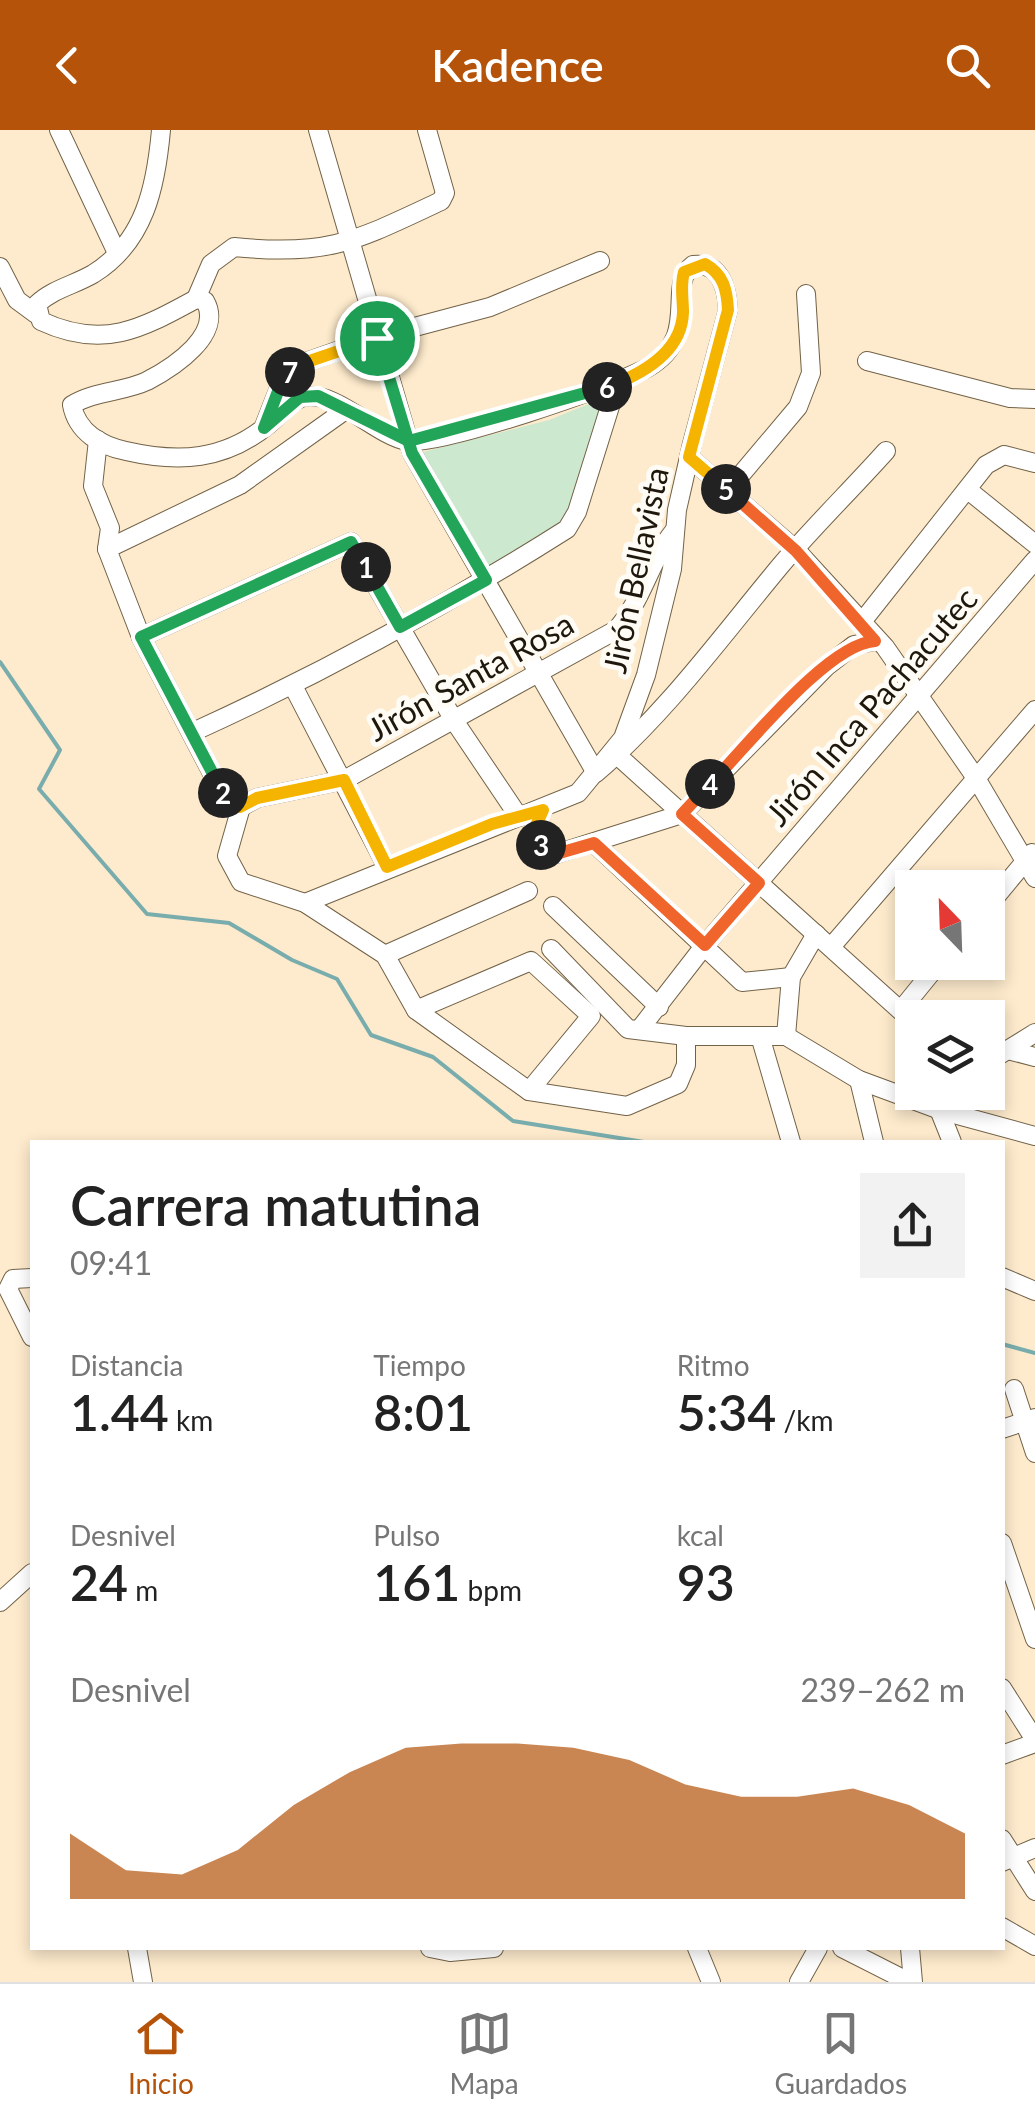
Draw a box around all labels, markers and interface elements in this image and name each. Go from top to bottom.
icon: back [40,38,95,93]
text: Kadence [431,38,604,92]
icon: search [940,38,995,93]
pin [335,296,420,381]
icon: arrive [350,311,405,366]
pin: 7 [265,347,315,397]
text: 7 [282,355,298,389]
pin: 6 [582,362,632,412]
text: 6 [599,370,615,404]
street label: Jirón Bellavista [594,463,676,677]
pin: 5 [701,464,751,514]
text: 5 [718,472,734,506]
pin: 1 [341,542,391,592]
text: 1 [358,550,374,584]
street label: Jirón Inca Pachacutec [757,579,985,833]
street label: Jirón Santa Rosa [360,603,580,749]
pin: 4 [685,759,735,809]
text: 4 [702,767,718,801]
pin: 2 [198,768,248,818]
text: 2 [215,776,231,810]
pin: 3 [516,820,566,870]
text: 3 [533,828,549,862]
north arrow [895,870,1005,980]
map controls [895,870,1005,1110]
button: layers [895,1000,1005,1110]
text: Carrera matutina [70,1172,481,1238]
button: share [860,1173,965,1278]
text: 09:41 [70,1243,152,1282]
text: Distancia [70,1348,183,1382]
text: Tiempo [373,1348,466,1382]
text: Ritmo [677,1348,750,1382]
text: 1.44 [70,1382,169,1442]
text: 8:01 [373,1382,473,1442]
text: 5:34 [677,1382,776,1442]
text: km [169,1403,213,1437]
text: /km [776,1403,833,1437]
text: Desnivel [70,1518,176,1552]
text: Pulso [373,1518,440,1552]
text: kcal [677,1518,724,1552]
text: 24 [70,1552,128,1612]
text: 161 [373,1552,460,1612]
text: 93 [677,1552,735,1612]
text: m [128,1573,158,1607]
text: bpm [460,1573,522,1607]
text: Desnivel [70,1670,191,1709]
text: 239–262 m [801,1670,965,1709]
tab: Inicio [128,2006,194,2100]
tab: Mapa [450,2006,519,2100]
tab: Guardados [774,2006,907,2100]

